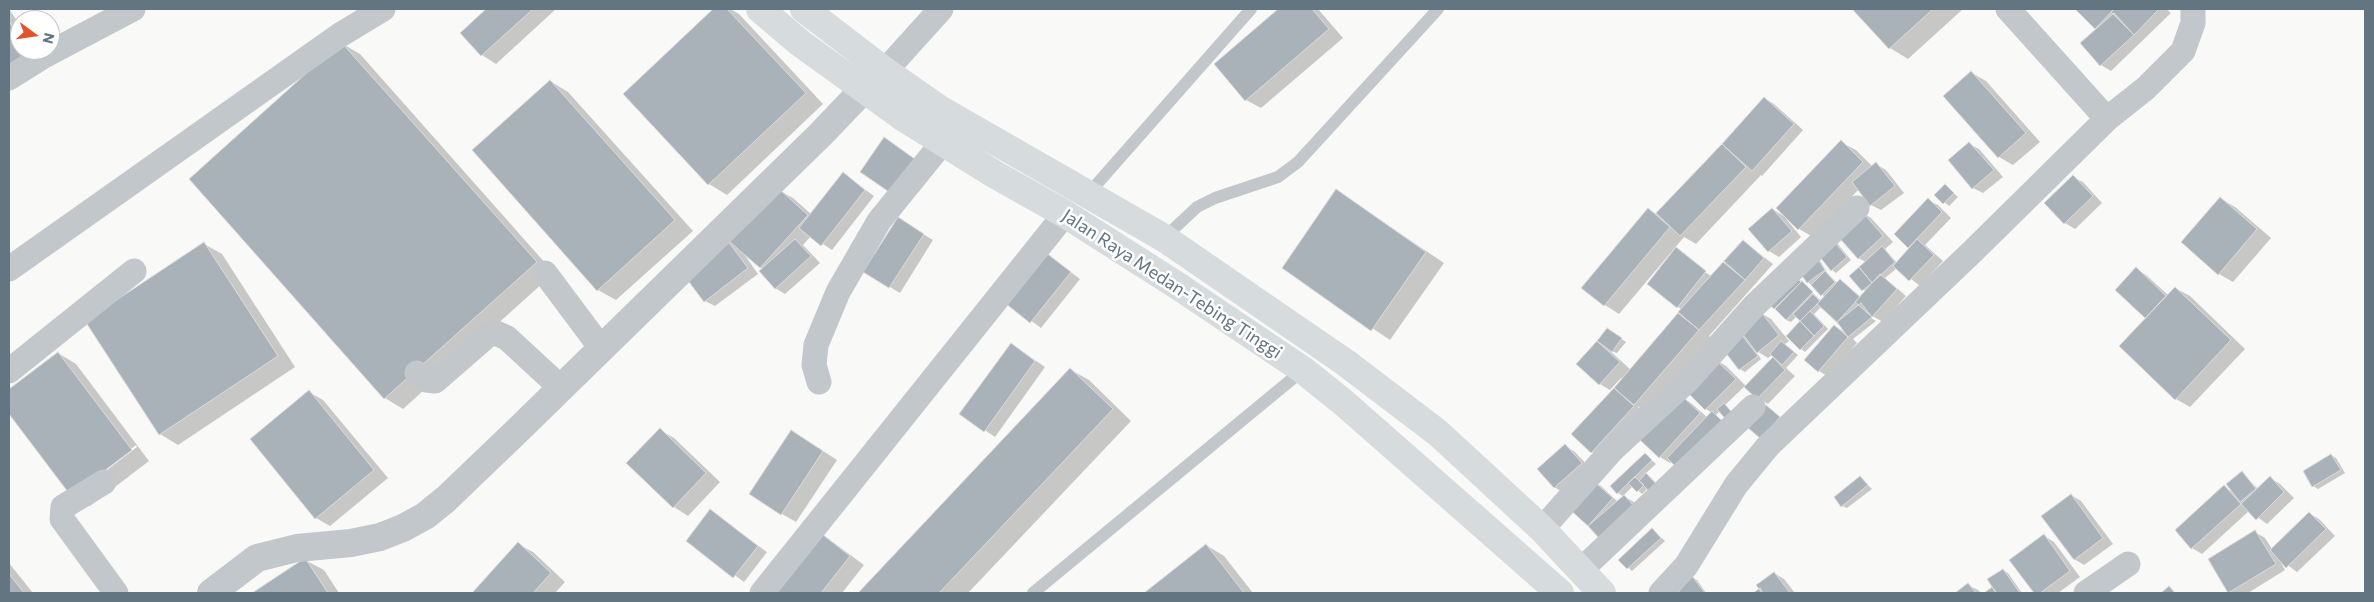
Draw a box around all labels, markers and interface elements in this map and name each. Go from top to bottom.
north arrow [10,10,60,60]
text: N [40,31,59,46]
street label: Jalan Raya Medan-Tebing Tinggi [1058,205,1286,363]

